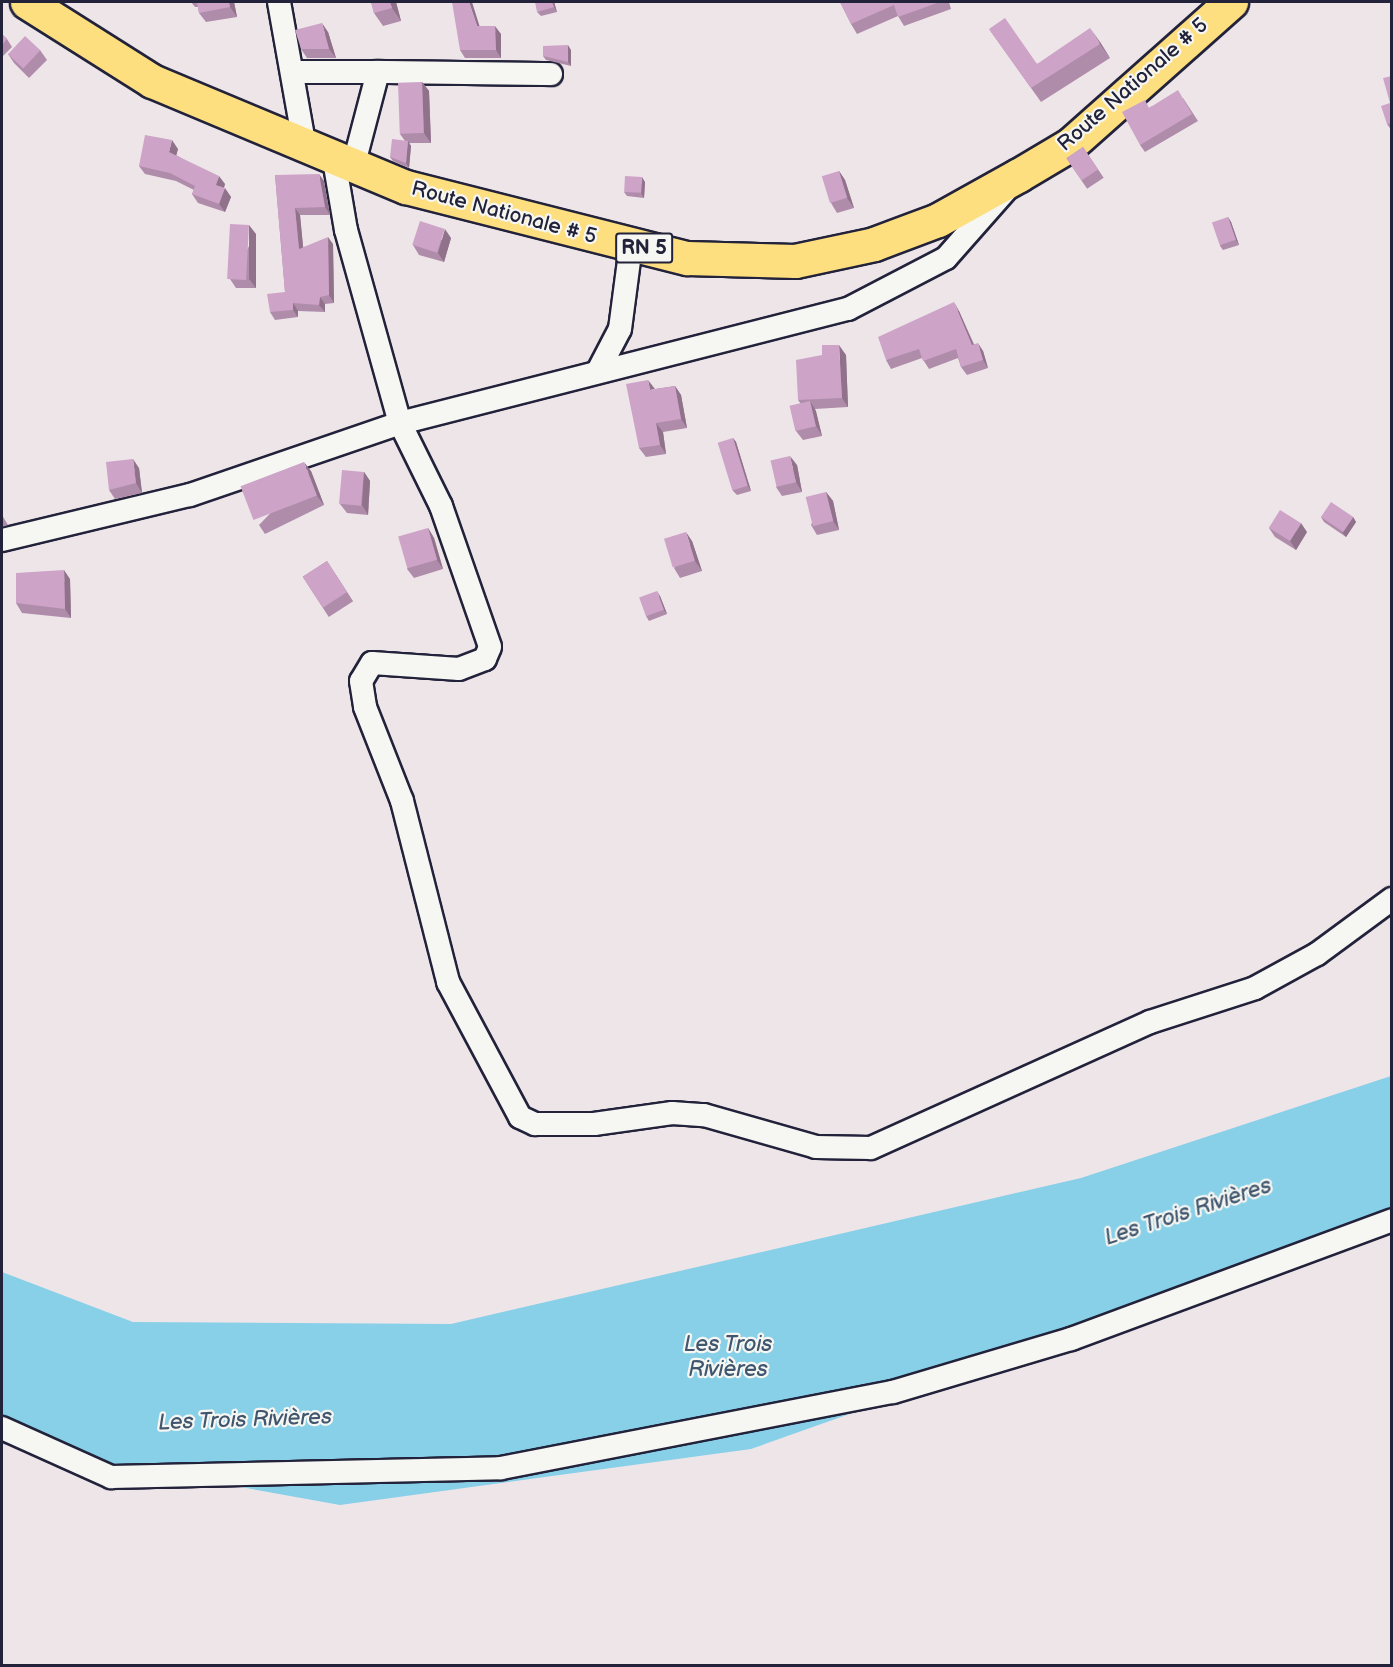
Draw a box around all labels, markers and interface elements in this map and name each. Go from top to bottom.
street label: Route Nationale # 5 [1053,13,1213,157]
street label: Route Nationale # 5 [409,176,599,250]
road number: RN 5 [614,231,674,265]
water label: Les Trois Rivières [1101,1172,1275,1252]
water label: Les Trois Rivières [683,1331,773,1382]
water label: Les Trois Rivières [157,1404,333,1436]

